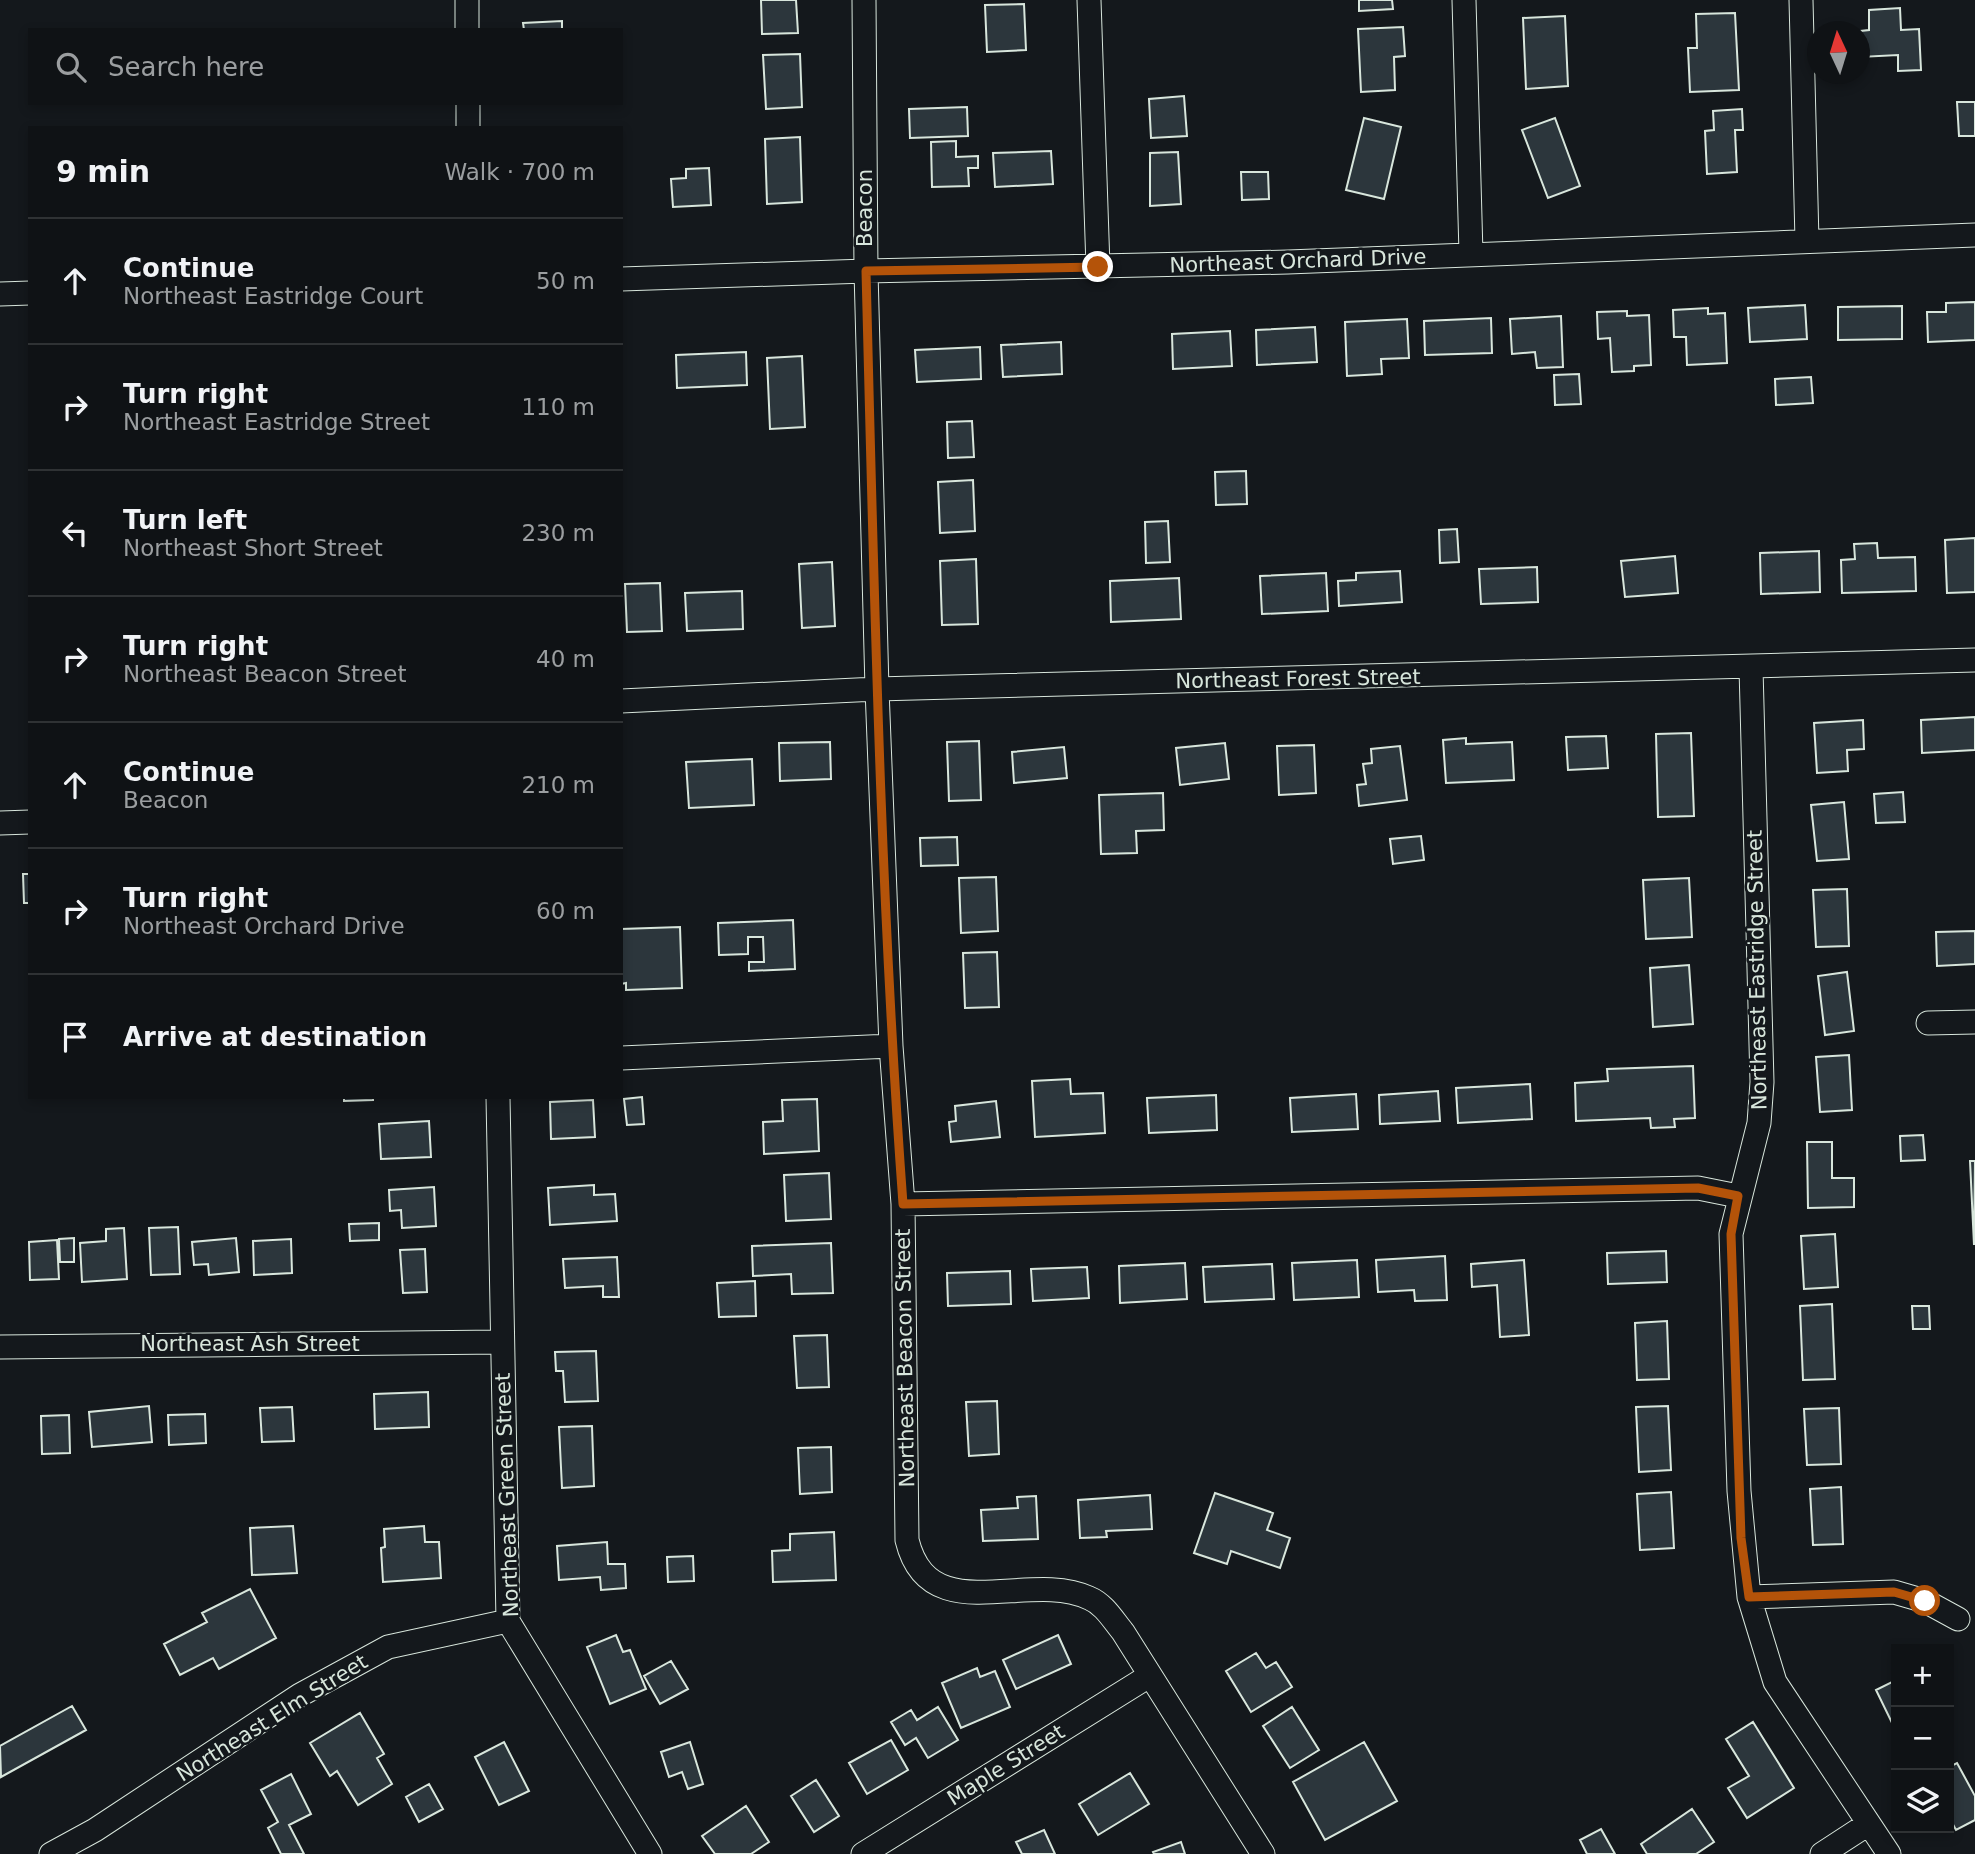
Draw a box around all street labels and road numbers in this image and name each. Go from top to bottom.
street label: Beacon [853,169,877,247]
street label: Northeast Orchard Drive [1169,245,1427,277]
street label: Northeast Forest Street [1175,665,1421,693]
street label: Northeast Eastridge Street [1743,830,1771,1110]
street label: Northeast Beacon Street [891,1228,919,1488]
street label: Northeast Ash Street [140,1332,360,1356]
street label: Northeast Green Street [491,1372,523,1618]
street label: Northeast Elm Street [172,1649,372,1787]
street label: Maple Street [943,1719,1069,1811]

